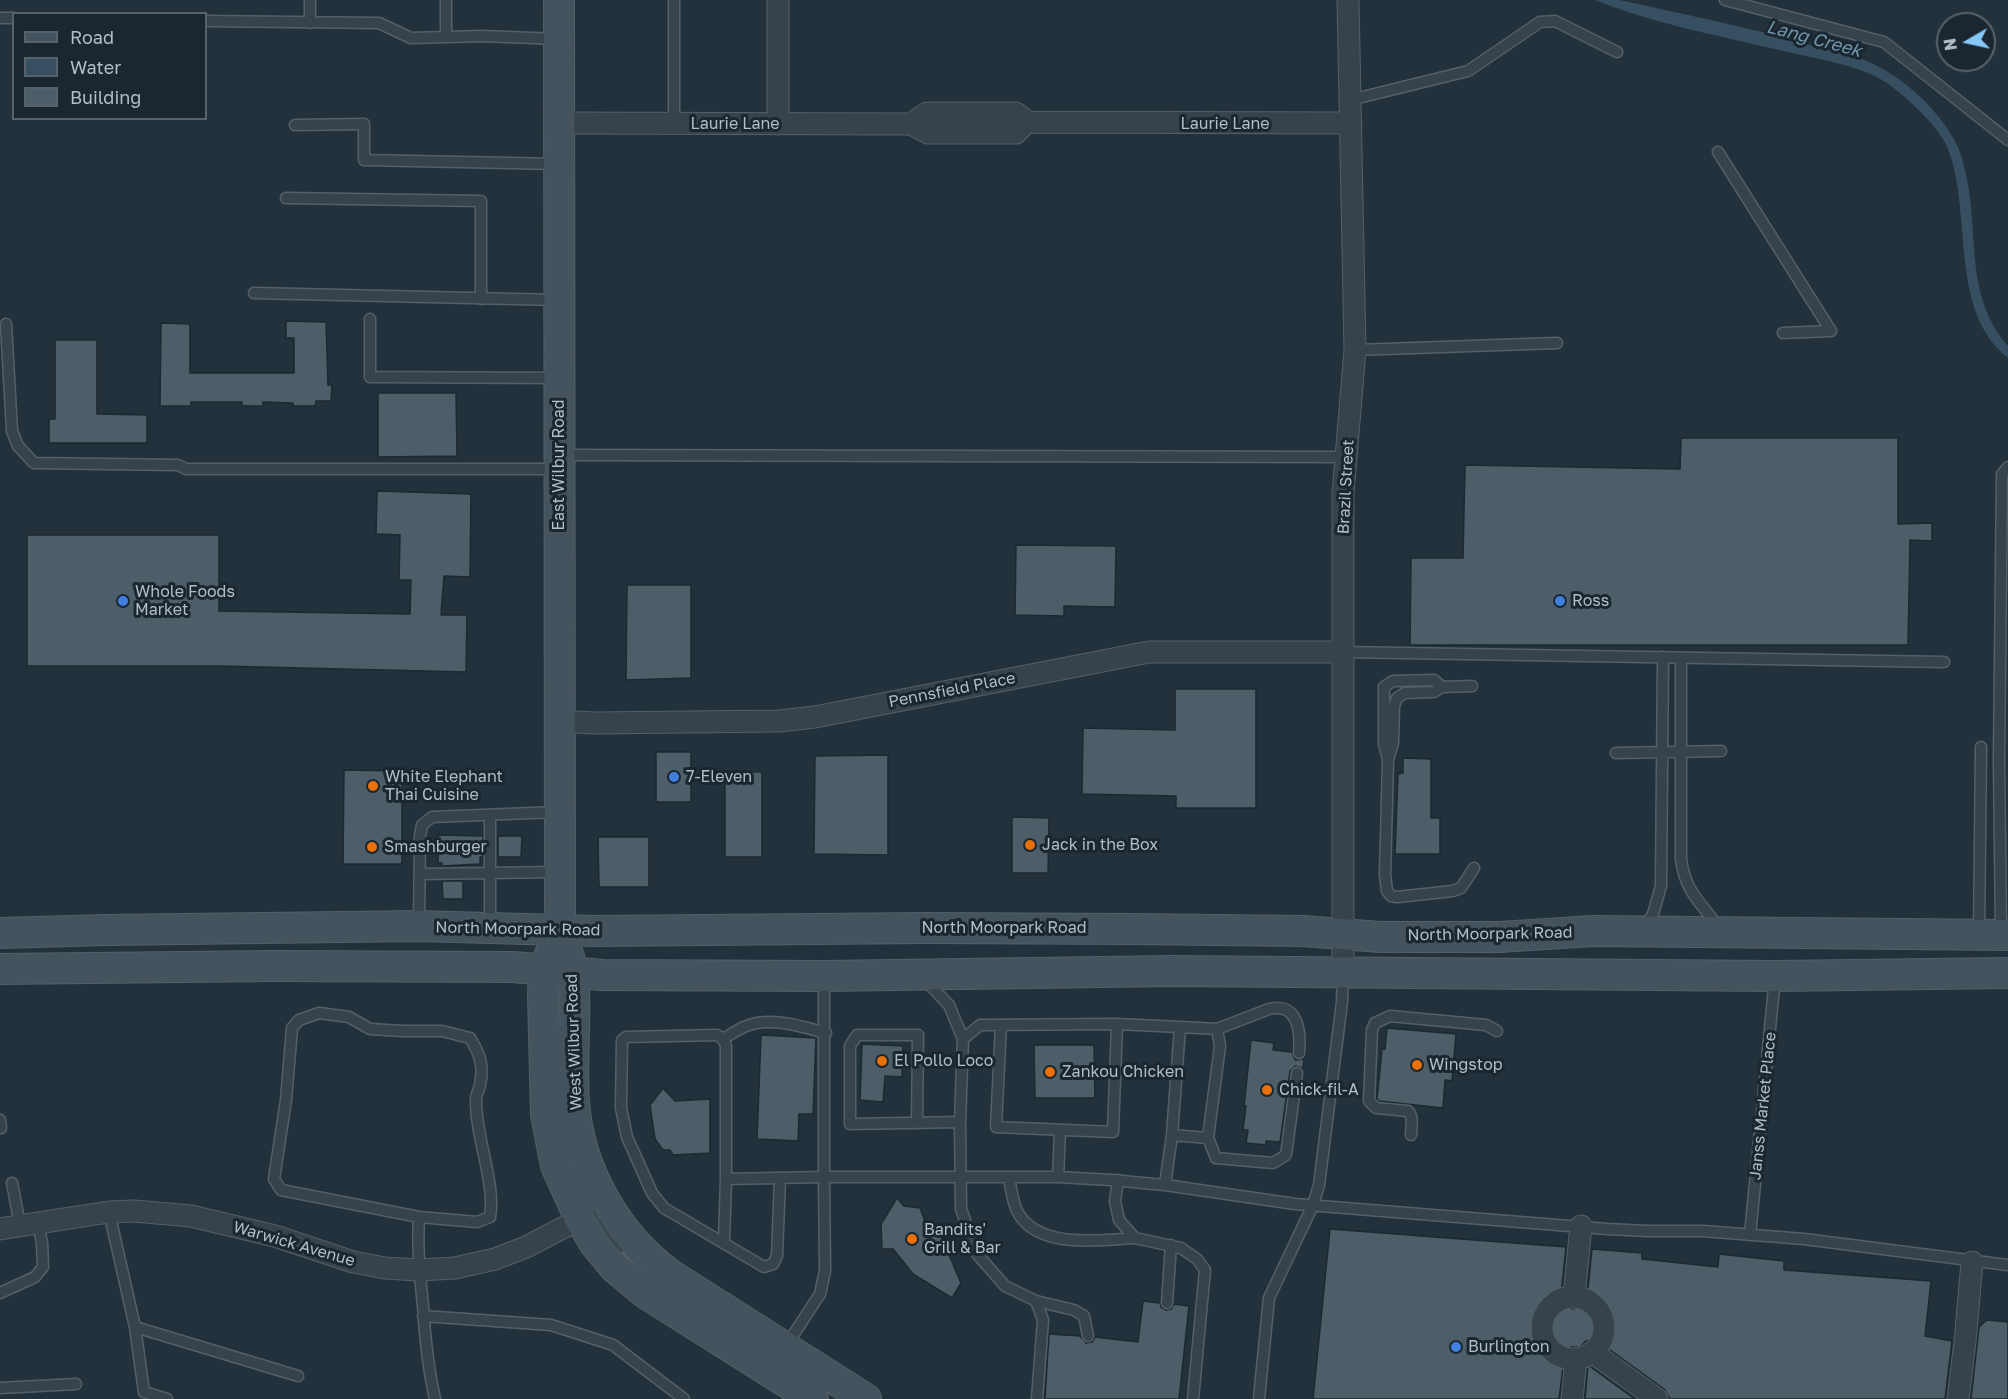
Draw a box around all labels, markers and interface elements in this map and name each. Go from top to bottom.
legend [12,12,207,120]
north arrow [1936,12,1996,72]
water label: Lang Creek [1764,16,1864,62]
text: Road [70,26,114,48]
text: N [1939,37,1961,52]
text: Water [70,56,121,78]
text: Building [70,86,141,108]
street label: Laurie Lane [690,114,780,134]
street label: Laurie Lane [1180,114,1270,134]
street label: East Wilbur Road [549,399,569,531]
street label: Brazil Street [1334,439,1358,535]
place label: Whole Foods Market [135,582,235,620]
place label: Ross [1572,591,1609,611]
marker: Whole Foods Market [116,594,130,608]
marker: Ross [1553,594,1567,608]
street label: Pennsfield Place [887,668,1017,712]
place label: White Elephant Thai Cuisine [385,767,503,805]
place label: 7-Eleven [686,767,752,787]
marker: 7-Eleven [667,770,681,784]
marker: White Elephant Thai Cuisine [366,779,380,793]
place label: Jack in the Box [1042,835,1158,855]
place label: Smashburger [384,837,487,857]
marker: Jack in the Box [1023,838,1037,852]
marker: Smashburger [365,840,379,854]
street label: North Moorpark Road [435,918,601,940]
street label: North Moorpark Road [921,918,1087,938]
street label: North Moorpark Road [1407,923,1573,945]
street label: West Wilbur Road [562,973,586,1111]
street label: Janss Market Place [1746,1031,1780,1181]
place label: El Pollo Loco [894,1051,993,1071]
marker: El Pollo Loco [875,1054,889,1068]
place label: Wingstop [1429,1055,1503,1075]
marker: Wingstop [1410,1058,1424,1072]
place label: Zankou Chicken [1062,1062,1184,1082]
marker: Zankou Chicken [1043,1065,1057,1079]
place label: Chick-fil-A [1279,1080,1359,1100]
marker: Chick-fil-A [1260,1083,1274,1097]
street label: Warwick Avenue [231,1217,357,1271]
place label: Bandits' Grill & Bar [924,1220,1001,1258]
marker: Bandits' Grill & Bar [905,1232,919,1246]
place label: Burlington [1468,1337,1550,1357]
marker: Burlington [1449,1340,1463,1354]

